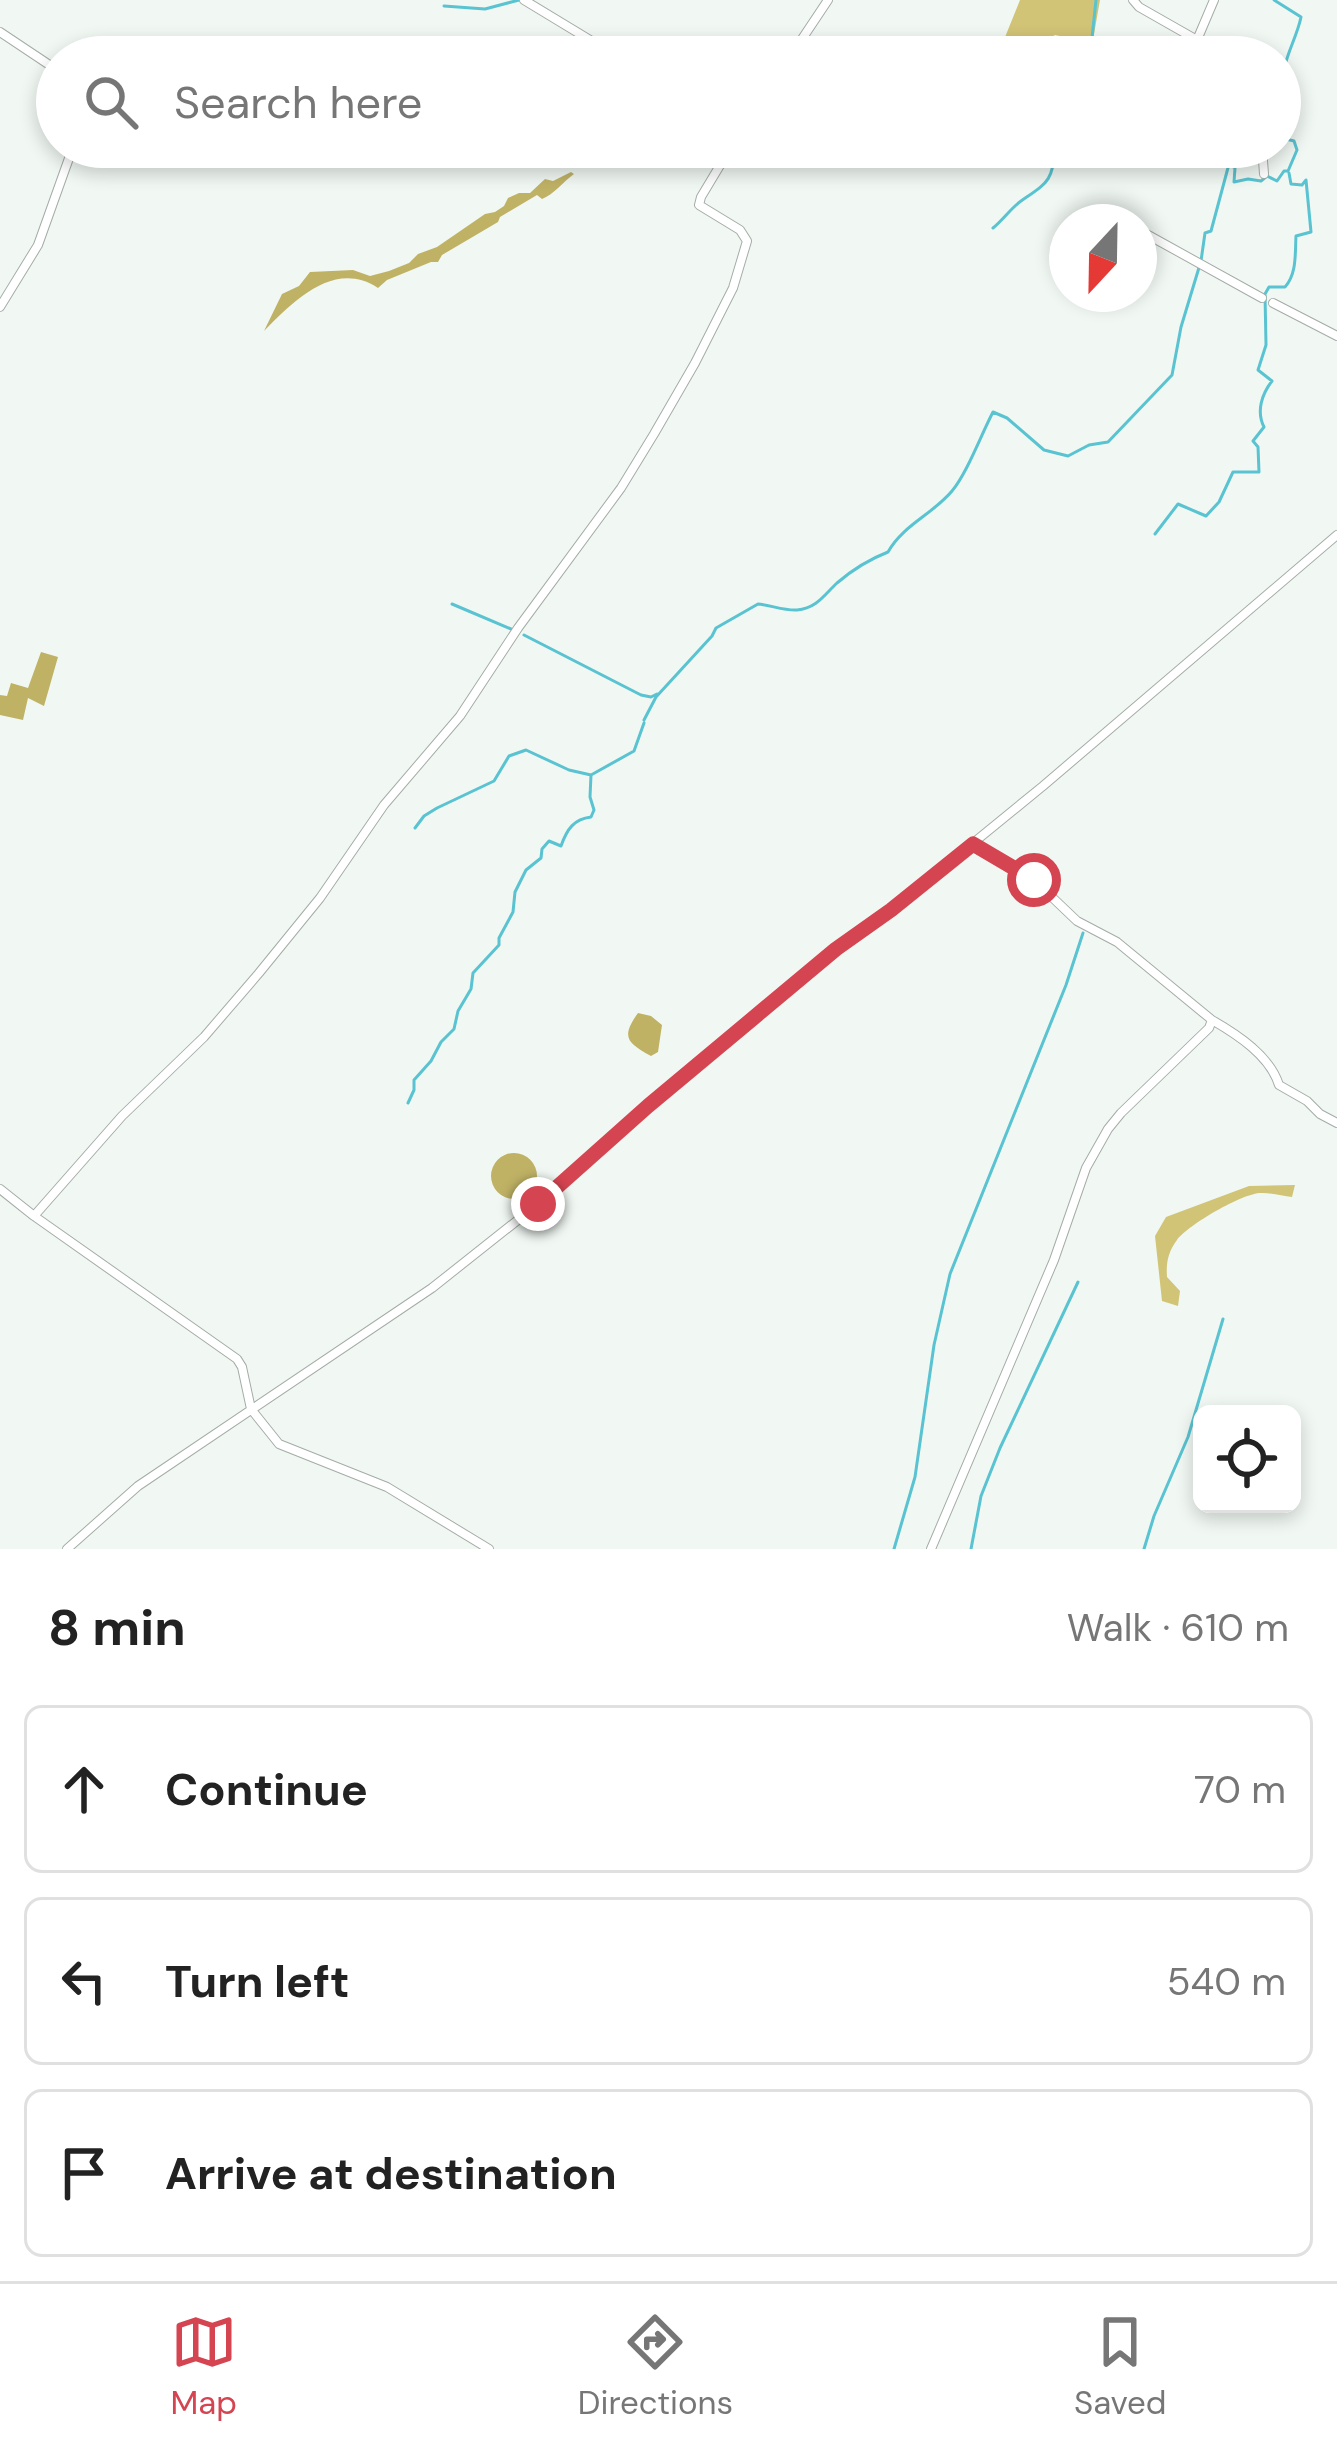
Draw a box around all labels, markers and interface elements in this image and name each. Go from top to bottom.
search box [36,36,1301,168]
icon: search [78,69,144,135]
text: Search here [174,73,422,132]
north arrow [1049,204,1157,312]
route start [1007,853,1061,907]
route end [511,1177,565,1231]
map controls [1193,1405,1301,1513]
button: locate [1193,1405,1301,1513]
text: 8 min [48,1594,186,1661]
text: Walk · 610 m [1067,1602,1289,1653]
icon: ahead [51,1756,117,1822]
text: Continue [165,1760,368,1819]
text: 70 m [1194,1764,1286,1815]
icon: left [51,1948,117,2014]
text: Turn left [165,1952,349,2011]
text: 540 m [1167,1956,1286,2007]
icon: arrive [51,2140,117,2206]
text: Arrive at destination [165,2144,617,2203]
tab: Map [170,2309,237,2424]
tab: Directions [578,2309,733,2424]
tab: Saved [1074,2309,1167,2424]

